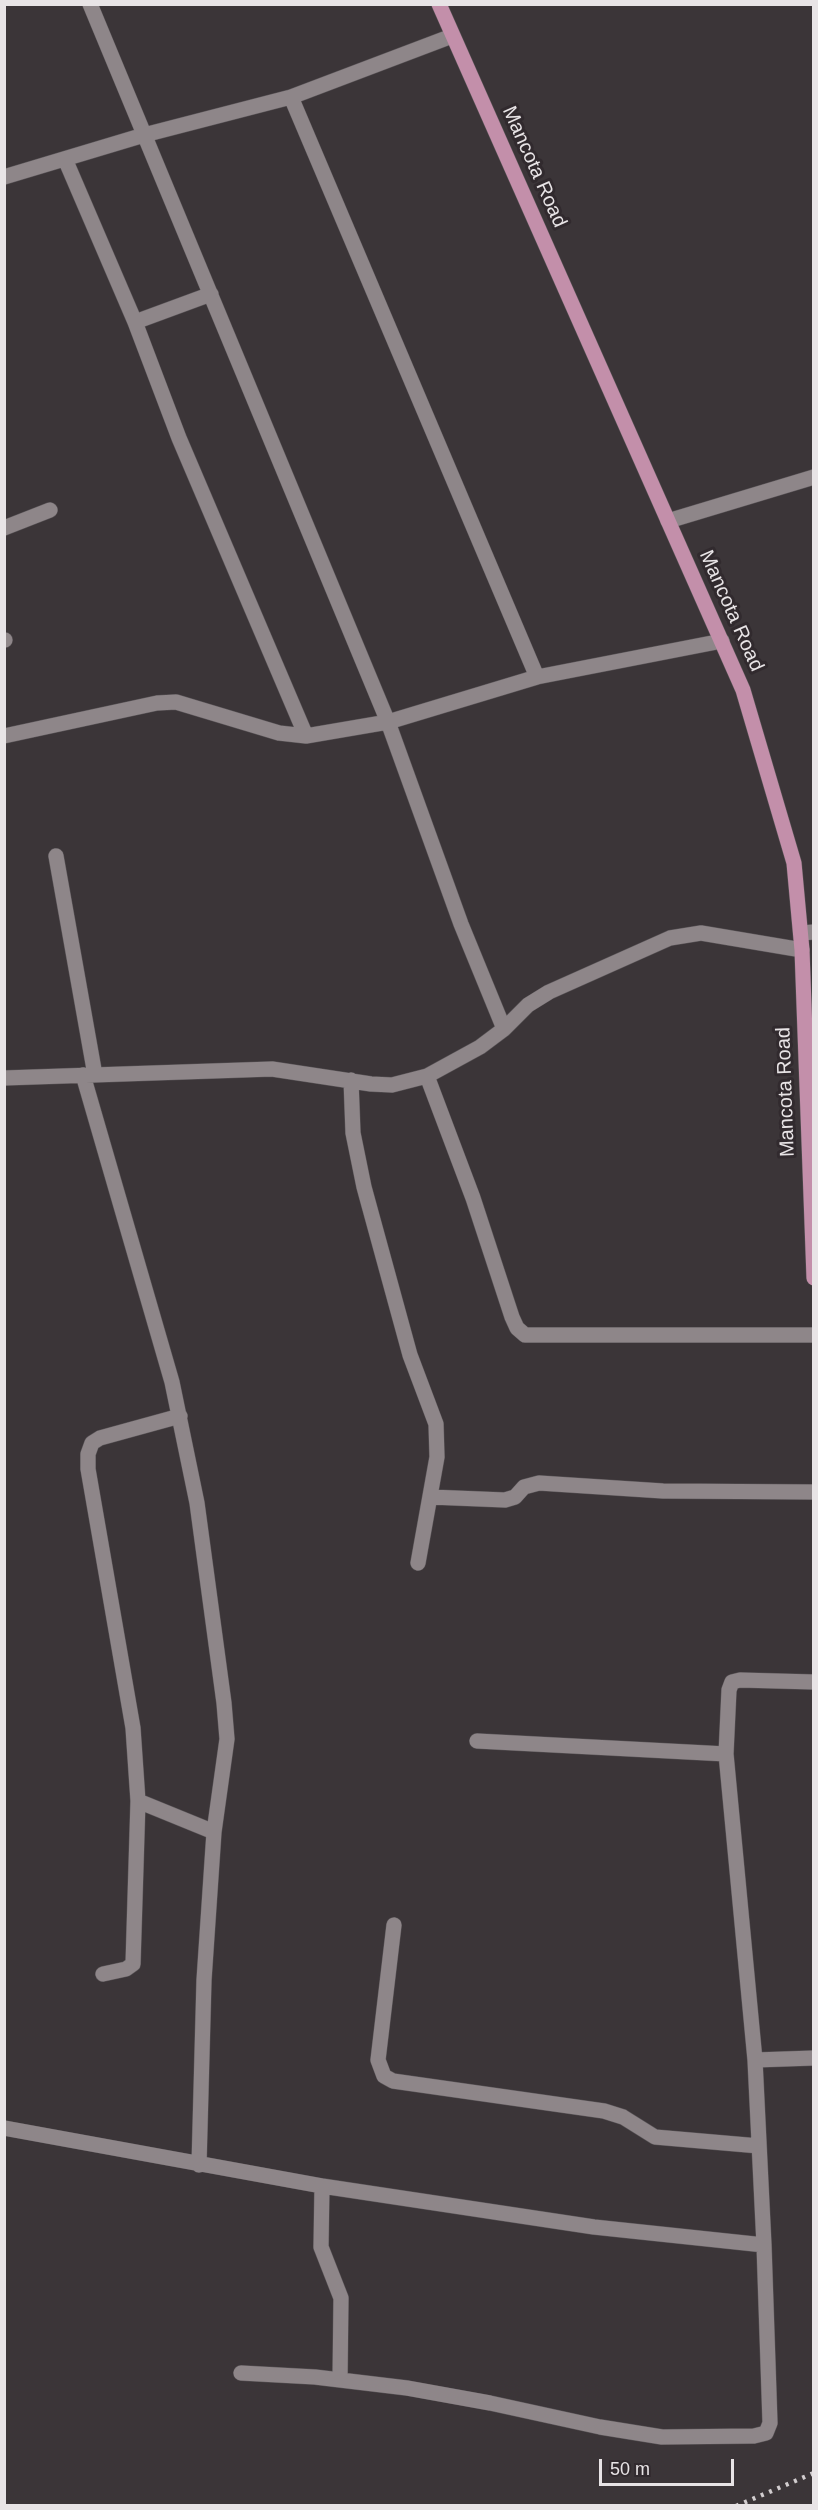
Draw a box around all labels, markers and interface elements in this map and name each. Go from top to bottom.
street label: Mancota Road [497,103,571,231]
street label: Mancota Road [694,547,768,675]
street label: Mancota Road [772,1027,800,1157]
scale bar [602,2447,737,2485]
text: 50 m [610,2459,650,2479]

